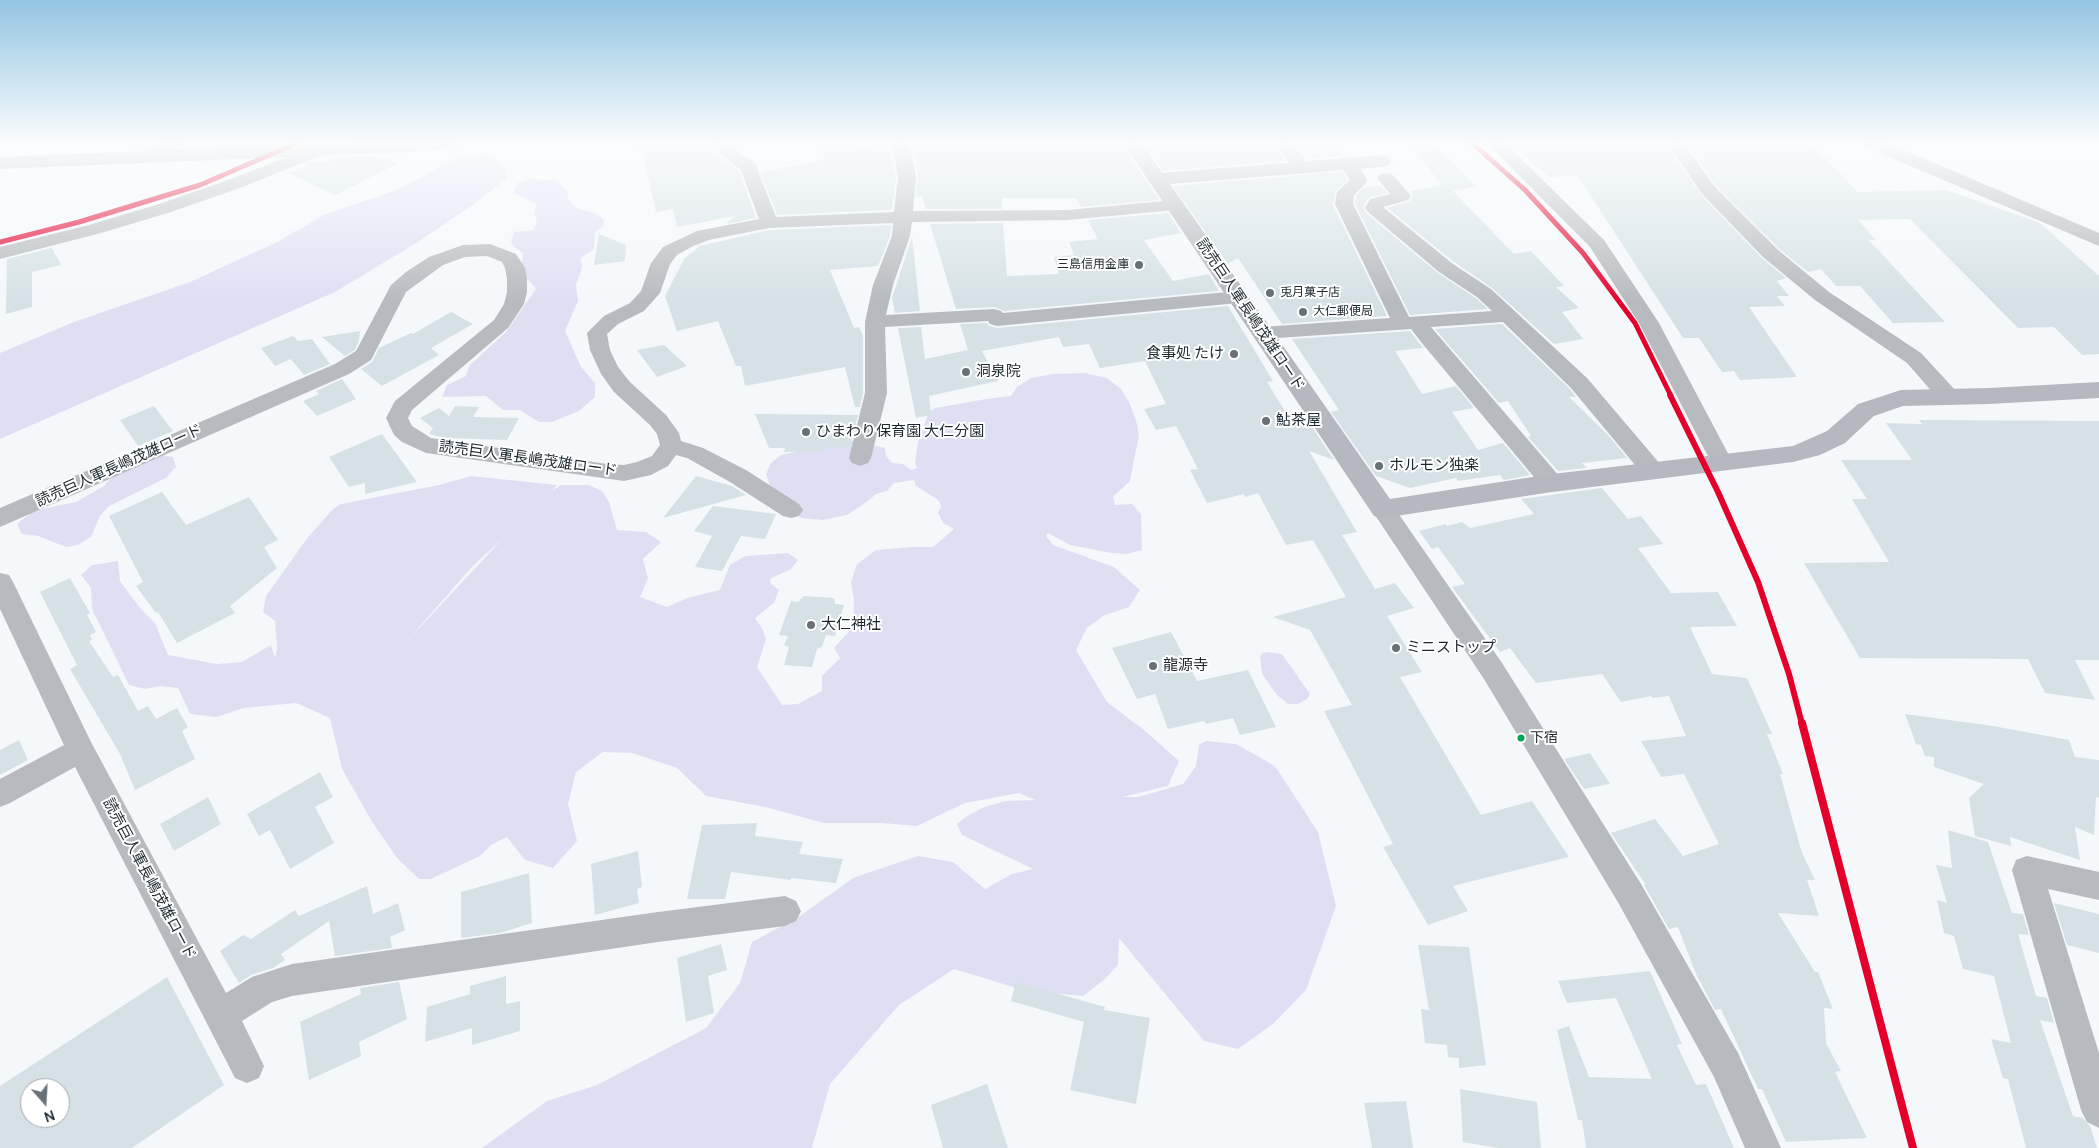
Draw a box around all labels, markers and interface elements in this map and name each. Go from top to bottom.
street label: 読売巨人軍長嶋茂雄ロード [1192,235,1308,395]
place label: 三島信用金庫 [1057,258,1129,272]
marker: 三島信用金庫 [1133,259,1145,271]
place label: 兎月菓子店 [1280,286,1340,300]
marker: 兎月菓子店 [1264,287,1276,299]
place label: 大仁郵便局 [1313,305,1373,319]
marker: 大仁郵便局 [1297,306,1309,318]
place label: 食事処 たけ [1146,345,1224,363]
marker: 食事処 たけ [1228,348,1240,360]
place label: 洞泉院 [976,363,1021,381]
marker: 洞泉院 [960,366,972,378]
place label: 鮎茶屋 [1276,412,1321,430]
marker: 鮎茶屋 [1260,415,1272,427]
street label: 読売巨人軍長嶋茂雄ロード [33,421,205,511]
place label: ひまわり保育園 大仁分園 [816,423,984,441]
marker: ひまわり保育園 大仁分園 [800,426,812,438]
street label: 読売巨人軍長嶋茂雄ロード [438,438,618,480]
place label: ホルモン独楽 [1389,457,1479,475]
marker: ホルモン独楽 [1373,460,1385,472]
place label: 大仁神社 [821,616,881,634]
marker: 大仁神社 [805,619,817,631]
place label: ミニストップ [1406,639,1496,657]
marker: ミニストップ [1390,642,1402,654]
place label: 龍源寺 [1163,657,1208,675]
marker: 龍源寺 [1147,660,1159,672]
place label: 下宿 [1530,730,1558,746]
marker: 下宿 [1516,733,1526,743]
street label: 読売巨人軍長嶋茂雄ロード [99,795,199,963]
north arrow [20,1078,70,1128]
text: N [42,1106,58,1127]

